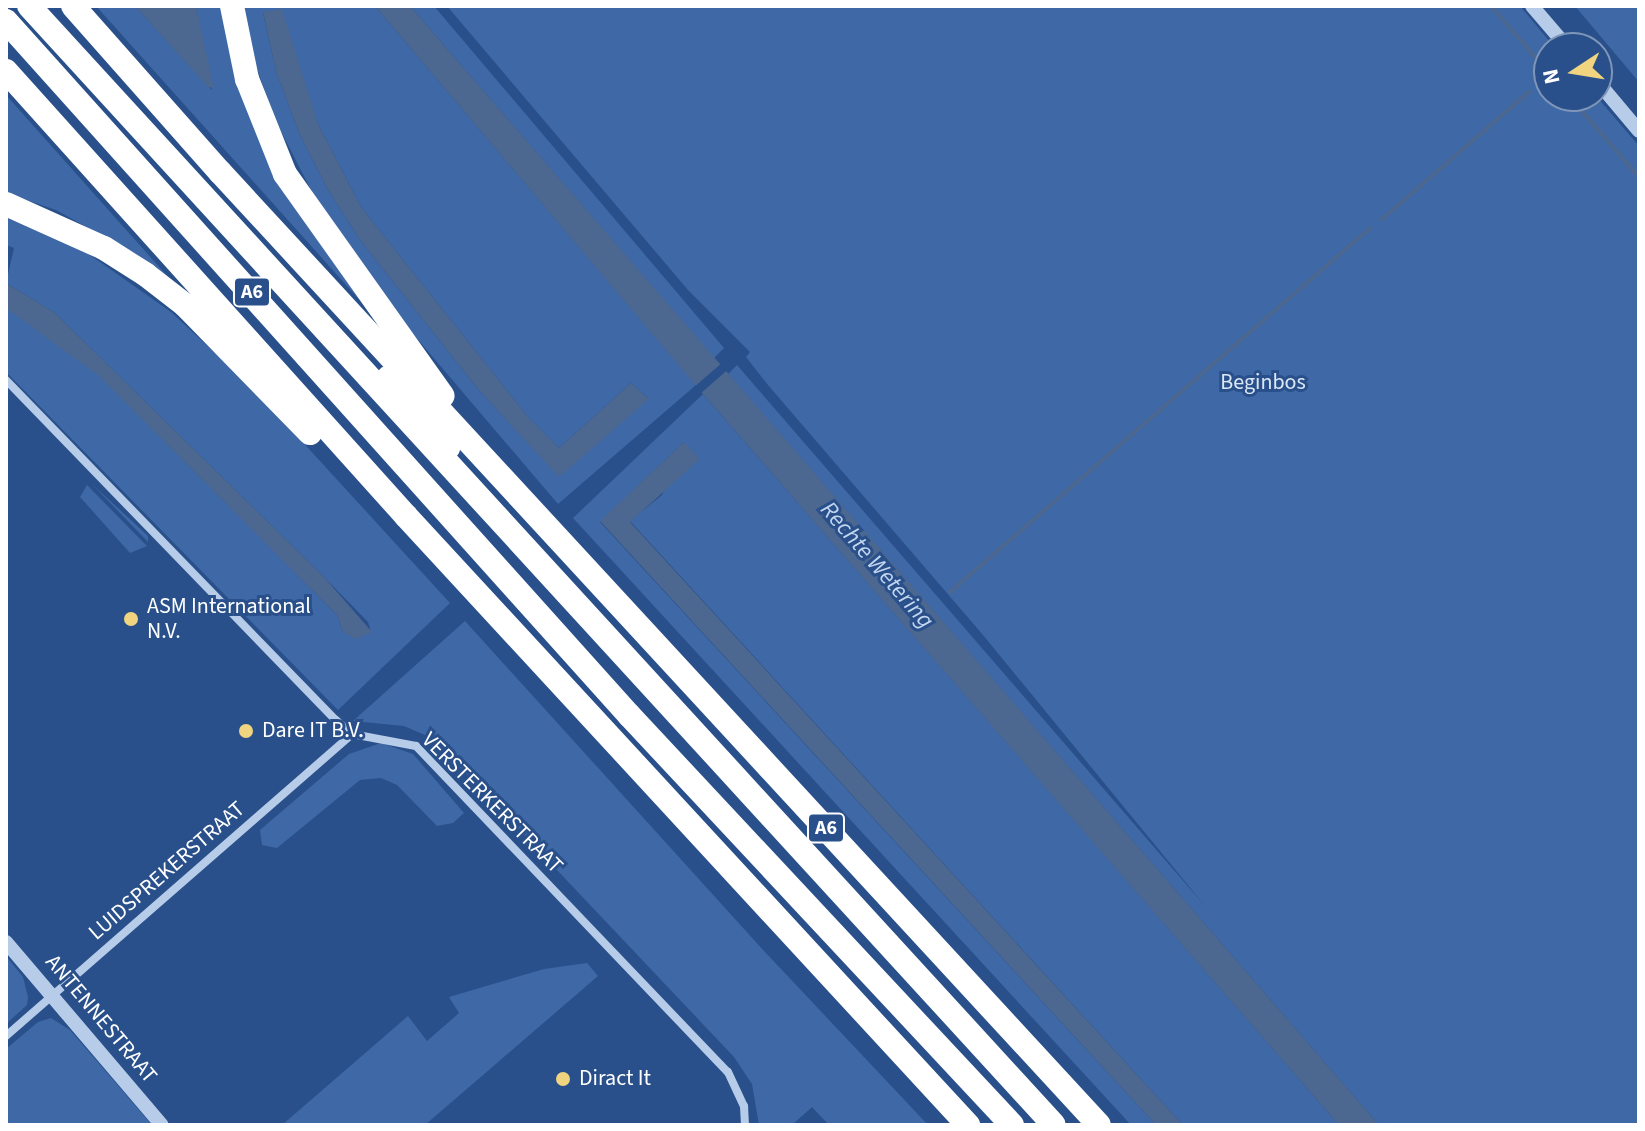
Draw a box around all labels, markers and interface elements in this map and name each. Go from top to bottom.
north arrow [1533,32,1613,112]
text: N [1534,66,1569,87]
road number: A6 [232,276,272,308]
park label: Beginbos [1220,370,1306,396]
water label: Rechte Wetering [814,496,940,634]
place label: ASM International N.V. [147,593,311,644]
marker: ASM International N.V. [122,610,140,628]
place label: Dare IT B.V. [262,718,364,744]
marker: Dare IT B.V. [237,722,255,740]
street label: VERSTERKERSTRAAT [416,727,568,879]
street label: LUIDSPREKERSTRAAT [84,796,250,946]
road number: A6 [806,812,846,844]
street label: ANTENNESTRAAT [40,949,162,1089]
place label: Diract It [579,1066,651,1092]
marker: Diract It [554,1070,572,1088]

